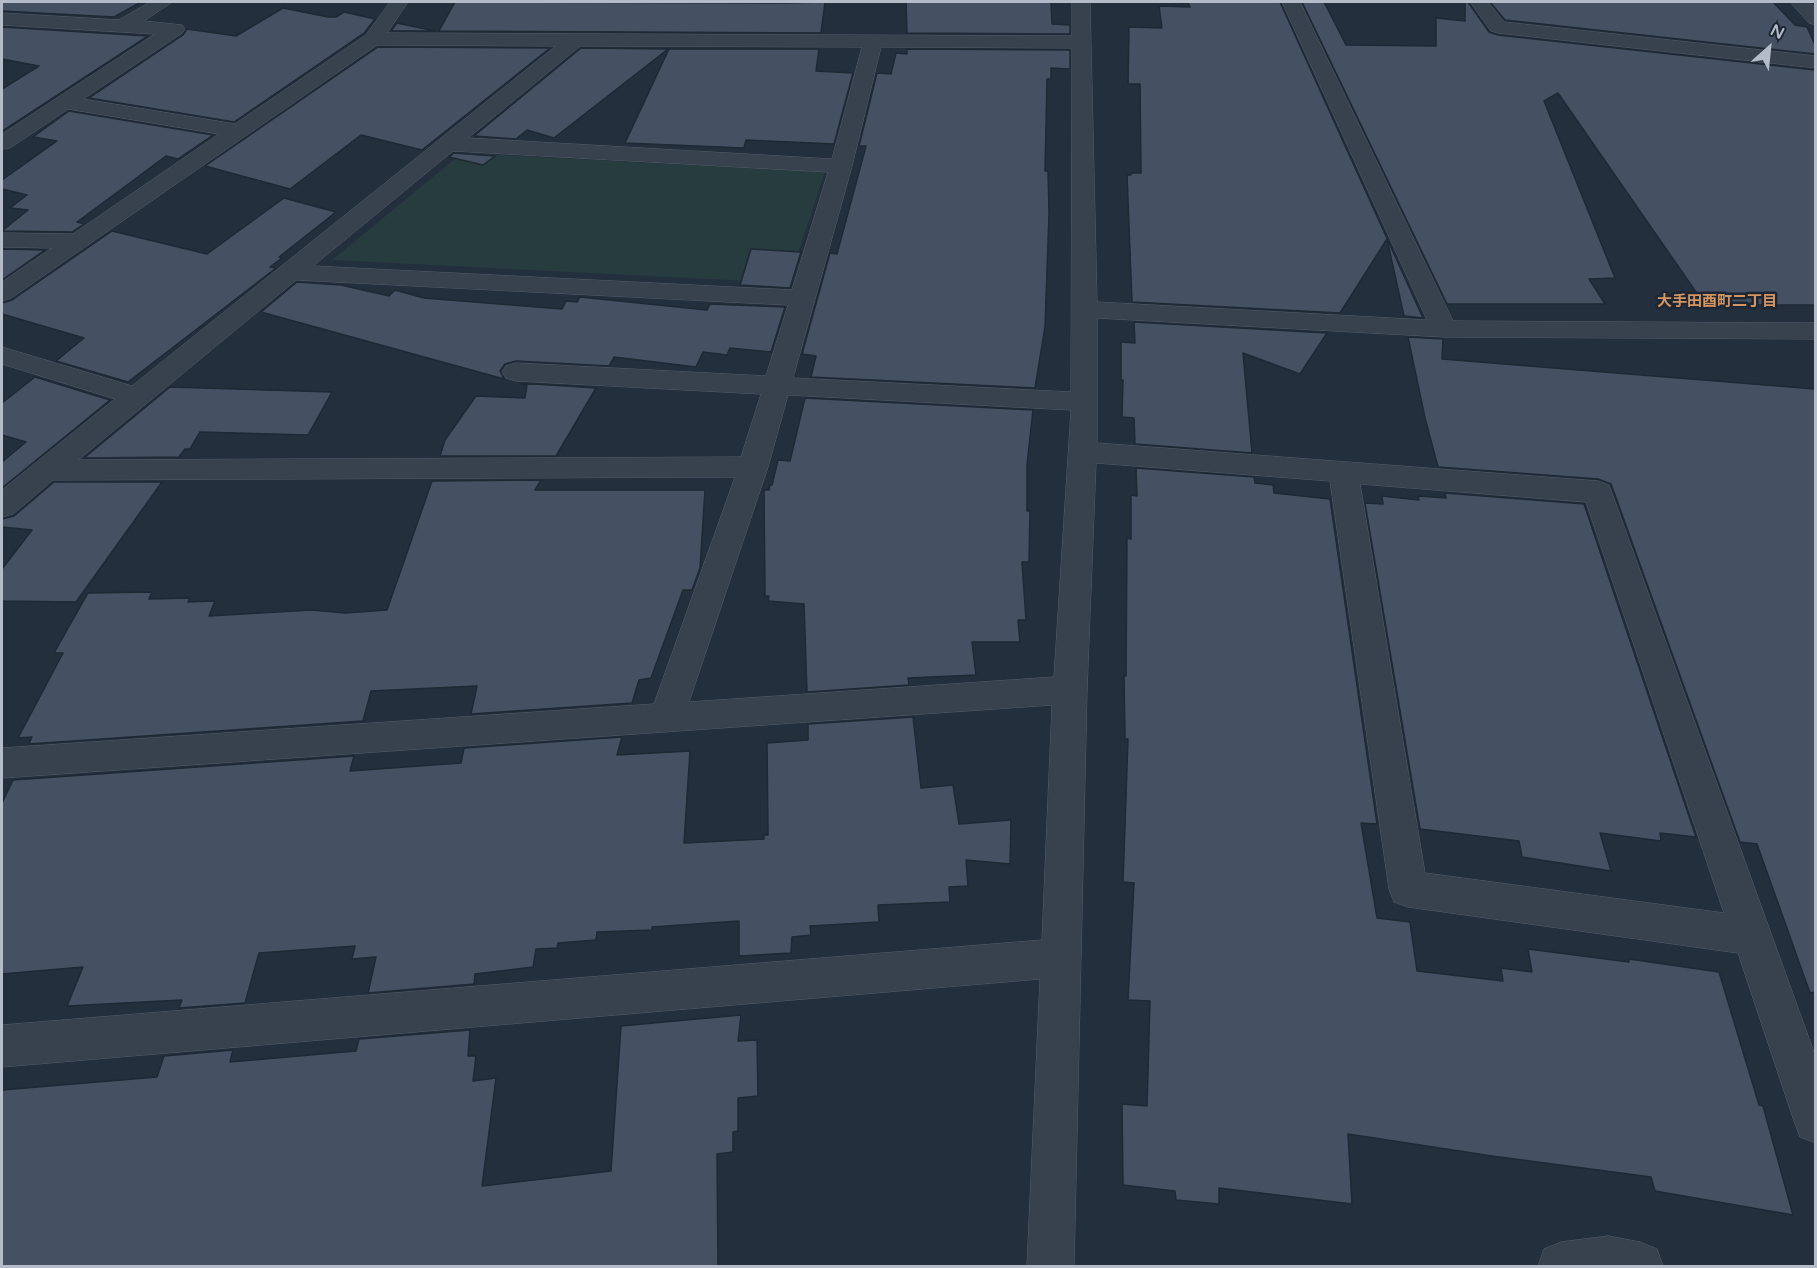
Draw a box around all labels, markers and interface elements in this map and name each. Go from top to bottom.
north arrow [1739,18,1799,78]
text: N [1767,20,1787,44]
district label: 大手田酉町二丁目 [1657,293,1777,311]

